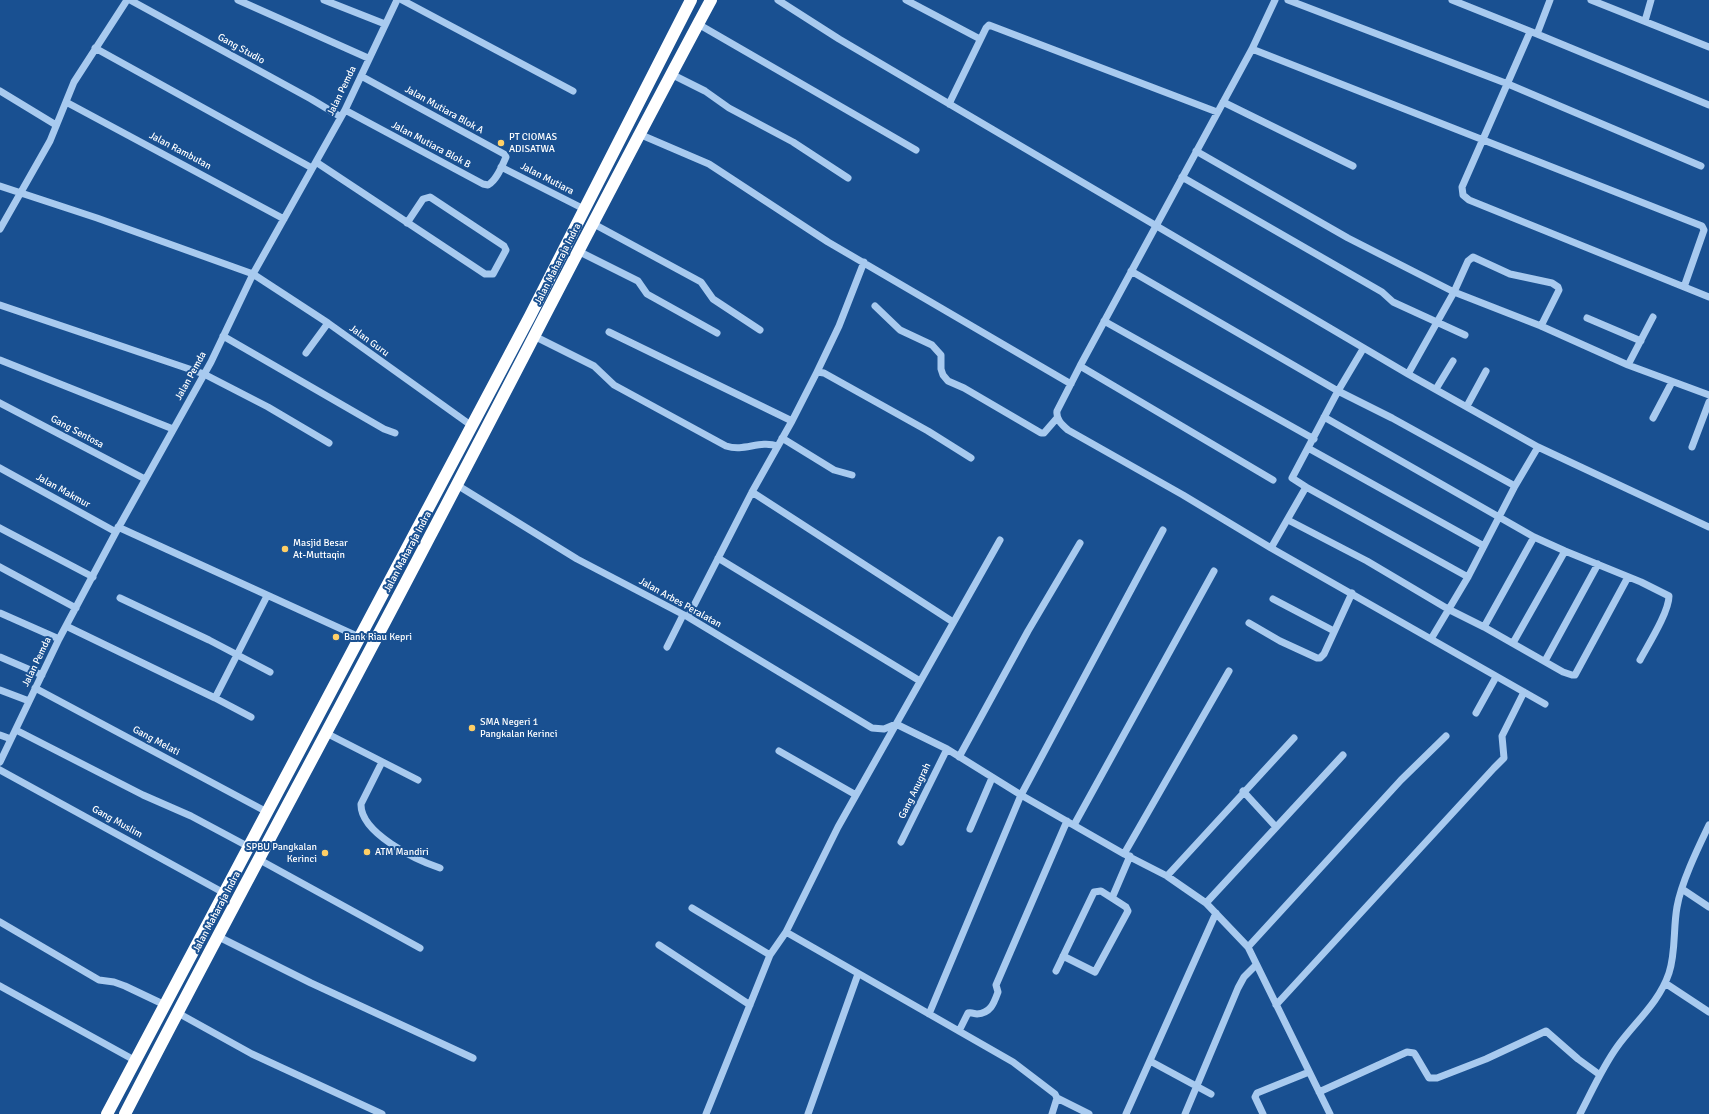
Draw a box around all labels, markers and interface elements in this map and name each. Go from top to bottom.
street label: Gang Studio [215,31,267,67]
street label: Jalan Pemda [325,64,359,118]
street label: Jalan Mutiara Blok A [403,83,485,137]
street label: Jalan Mutiara Blok B [389,119,473,171]
street label: Jalan Rambutan [147,130,213,172]
place label: PT CIOMAS ADISATWA [509,131,557,154]
marker: PT CIOMAS ADISATWA [496,138,506,148]
street label: Jalan Mutiara [518,160,576,198]
street label: Jalan Maharaja Indra [532,221,584,307]
street label: Jalan Guru [347,323,391,359]
street label: Jalan Pemda [173,350,209,402]
street label: Gang Sentosa [48,413,106,451]
street label: Jalan Makmur [34,471,92,511]
street label: Jalan Maharaja Indra [382,510,434,594]
place label: Masjid Besar At-Muttaqin [293,537,348,560]
marker: Masjid Besar At-Muttaqin [280,544,290,554]
street label: Jalan Arbes Peralatan [637,575,723,631]
place label: Bank Riau Kepri [344,631,412,643]
marker: Bank Riau Kepri [331,632,341,642]
street label: Jalan Pemda [20,635,54,689]
place label: SMA Negeri 1 Pangkalan Kerinci [480,716,557,740]
marker: SMA Negeri 1 Pangkalan Kerinci [467,723,477,733]
street label: Gang Melati [130,724,182,758]
street label: Gang Anugrah [896,761,934,821]
street label: Gang Muslim [90,803,144,841]
place label: SPBU Pangkalan Kerinci [246,841,317,864]
place label: ATM Mandiri [375,846,429,858]
marker: ATM Mandiri [362,847,372,857]
marker: SPBU Pangkalan Kerinci [320,848,330,858]
street label: Jalan Maharaja Indra [191,870,243,954]

